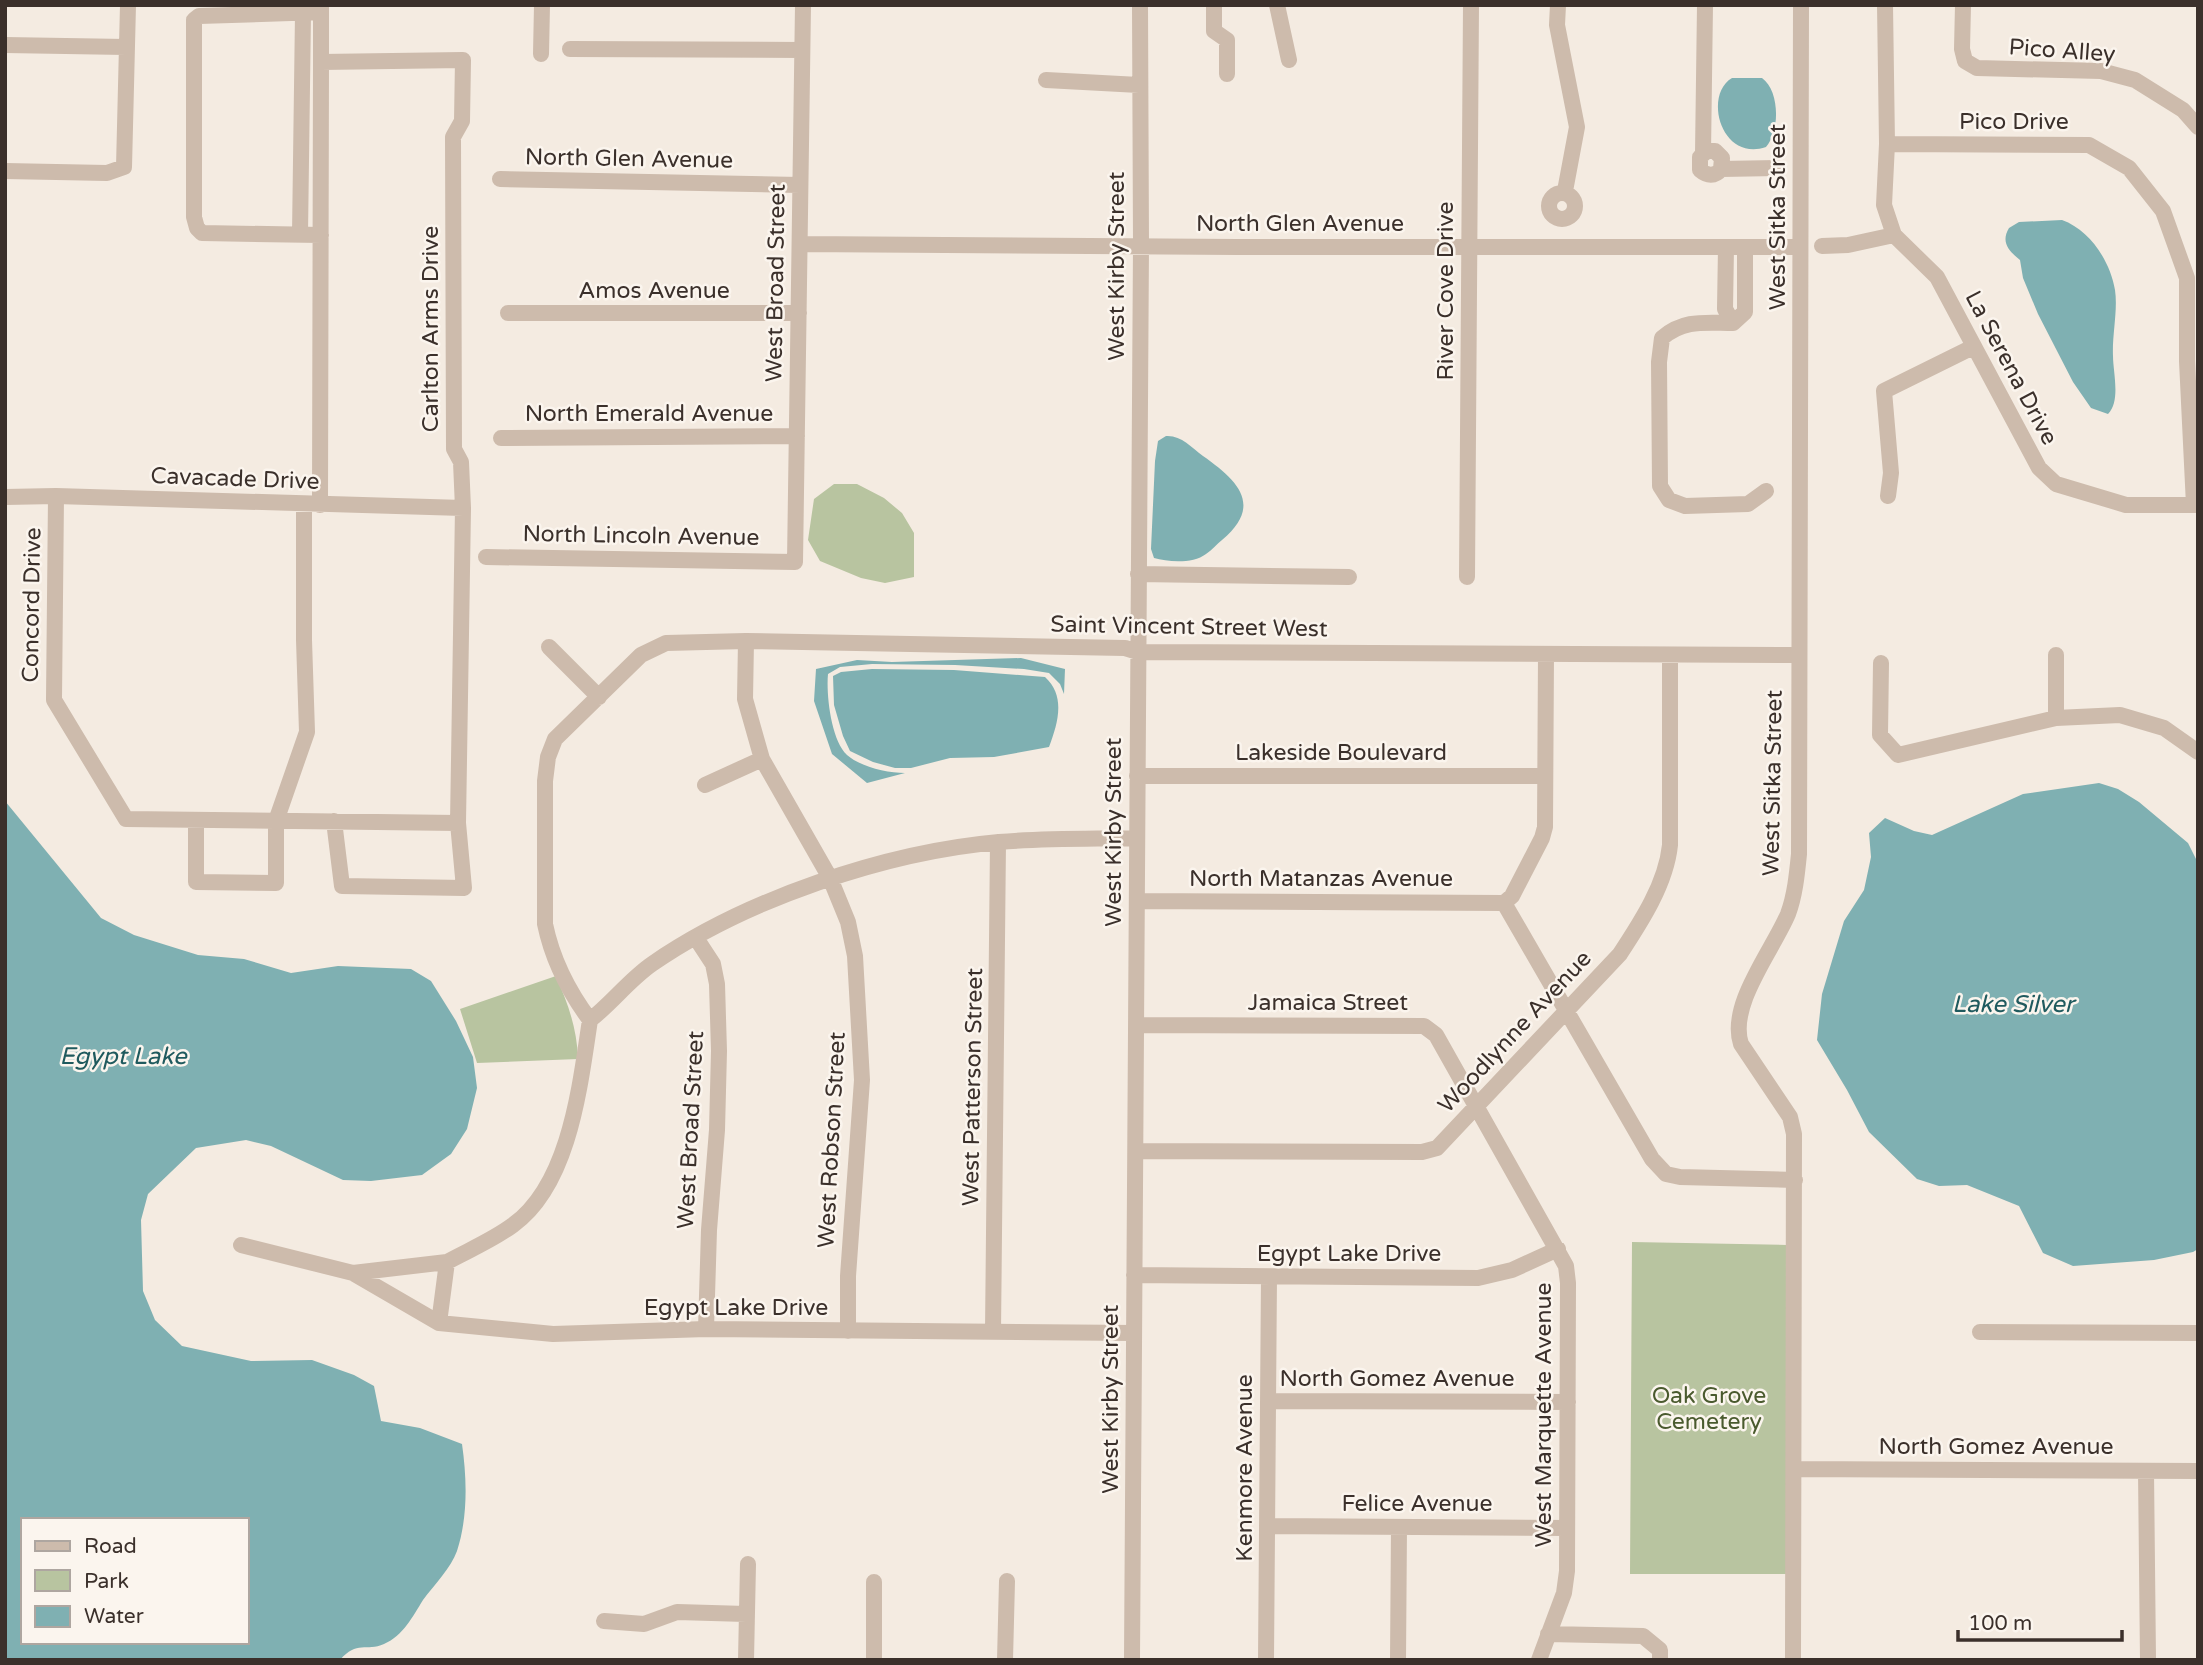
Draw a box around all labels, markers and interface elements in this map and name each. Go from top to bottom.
street label: Pico Alley [2008,33,2116,69]
street label: Pico Drive [1959,108,2069,136]
street label: West Sitka Street [1764,124,1792,310]
street label: North Glen Avenue [525,143,733,175]
street label: West Kirby Street [1103,171,1131,361]
street label: West Broad Street [760,183,792,382]
street label: River Cove Drive [1432,201,1460,381]
street label: North Glen Avenue [1196,210,1404,238]
street label: Carlton Arms Drive [417,226,445,432]
street label: Amos Avenue [578,277,730,305]
street label: La Serena Drive [1959,286,2063,450]
street label: North Emerald Avenue [525,400,773,428]
street label: Cavacade Drive [150,462,320,496]
street label: North Lincoln Avenue [522,520,760,552]
street label: Concord Drive [17,527,47,683]
street label: Saint Vincent Street West [1050,611,1328,643]
street label: West Sitka Street [1757,689,1789,876]
street label: West Kirby Street [1100,737,1128,927]
street label: Lakeside Boulevard [1235,739,1447,767]
street label: North Matanzas Avenue [1189,865,1453,893]
street label: Woodlynne Avenue [1432,945,1598,1119]
street label: West Patterson Street [957,967,989,1206]
street label: Jamaica Street [1248,989,1408,1017]
water label: Lake Silver [1952,990,2077,1019]
street label: West Broad Street [672,1030,710,1230]
street label: West Robson Street [812,1031,852,1249]
water label: Egypt Lake [59,1042,188,1071]
street label: Egypt Lake Drive [1257,1240,1441,1268]
street label: West Marquette Avenue [1530,1283,1558,1547]
street label: Egypt Lake Drive [644,1294,828,1322]
street label: West Kirby Street [1097,1304,1125,1494]
street label: North Gomez Avenue [1280,1365,1515,1393]
street label: Kenmore Avenue [1231,1374,1259,1562]
park label: Oak Grove Cemetery [1652,1382,1766,1436]
street label: North Gomez Avenue [1879,1433,2114,1461]
street label: Felice Avenue [1341,1490,1493,1518]
legend [21,1518,248,1644]
text: Road [84,1534,137,1559]
text: Park [84,1569,129,1594]
scale bar [1958,1598,2122,1642]
text: Water [84,1604,144,1629]
text: 100 m [1968,1611,2032,1636]

